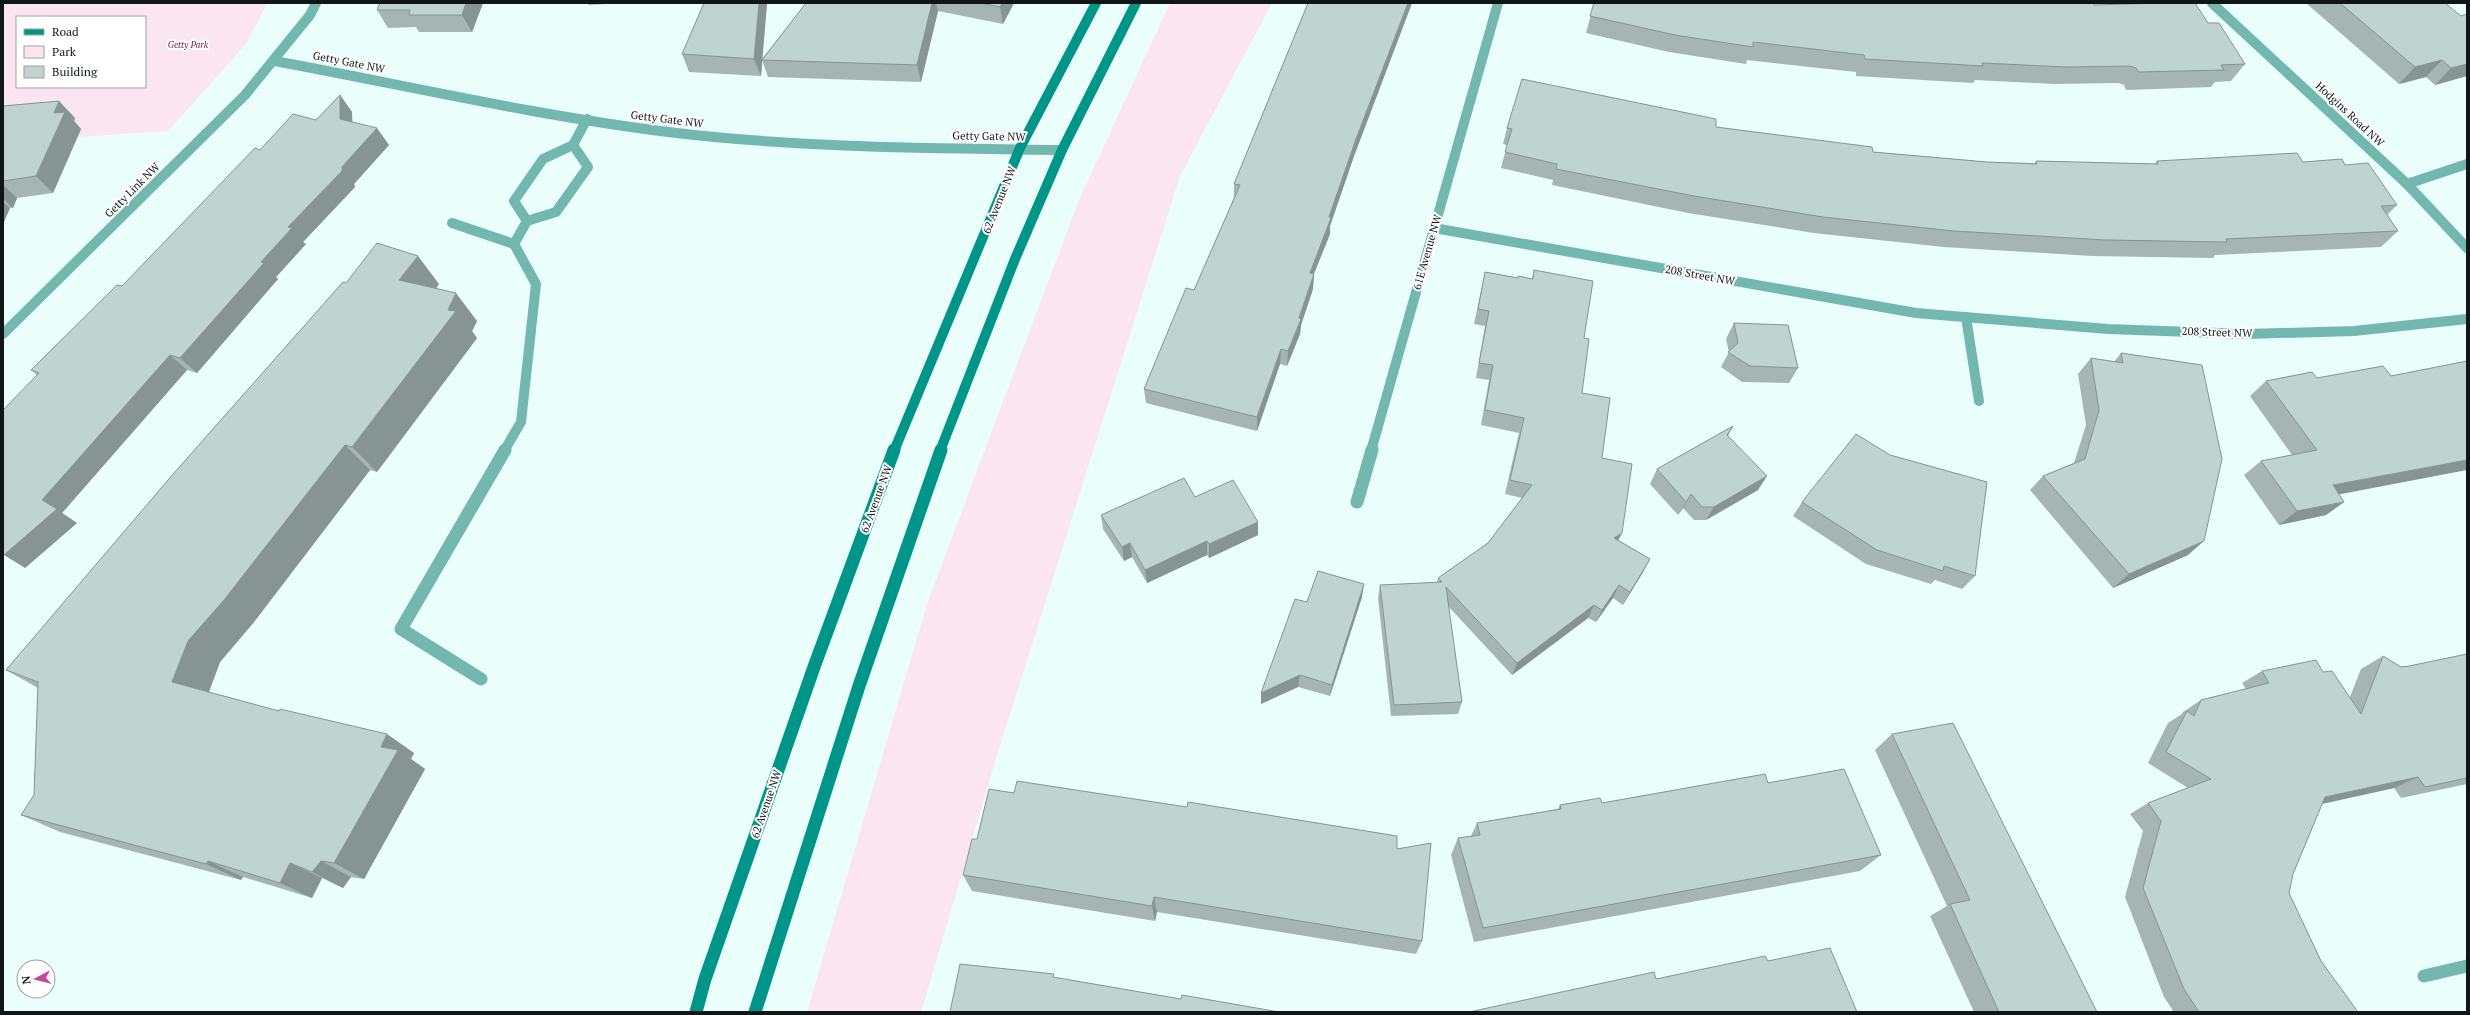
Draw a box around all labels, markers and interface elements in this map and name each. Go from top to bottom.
legend [16,16,146,88]
text: Road [52,24,79,39]
park label: Getty Park [168,39,209,51]
text: Park [52,44,77,59]
street label: Getty Gate NW [312,48,387,76]
text: Building [52,64,98,79]
street label: Hodgins Road NW [2313,79,2388,150]
street label: Getty Gate NW [630,108,705,130]
street label: Getty Gate NW [952,128,1026,144]
street label: Getty Link NW [102,159,163,220]
street label: 62 Avenue NW [979,164,1019,236]
street label: 61E Avenue NW [1410,212,1445,291]
street label: 208 Street NW [1664,262,1737,288]
street label: 208 Street NW [2181,324,2253,340]
street label: 62 Avenue NW [857,462,895,535]
street label: 62 Avenue NW [748,767,784,840]
north arrow [16,959,56,999]
text: N [19,975,34,985]

